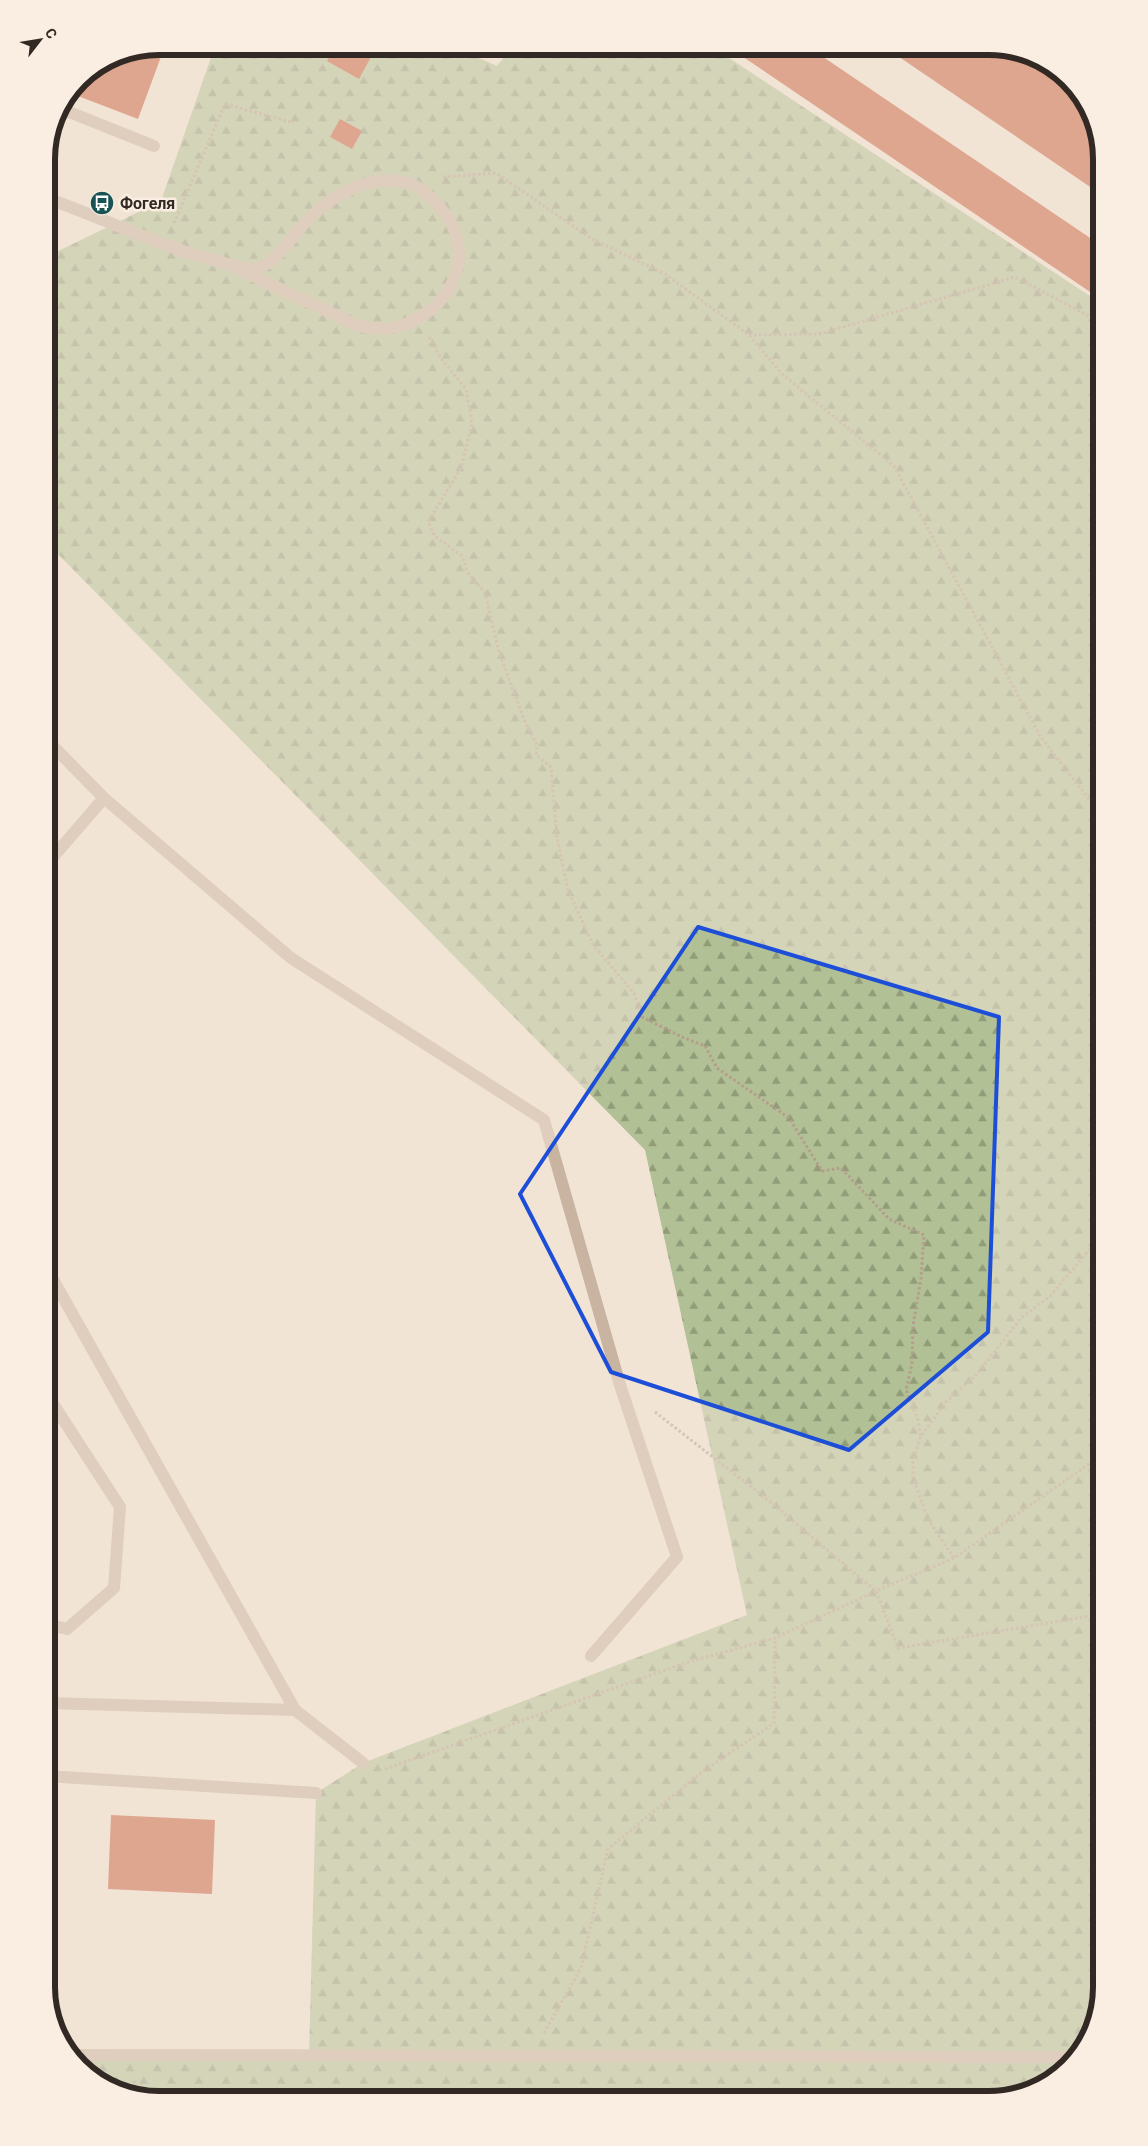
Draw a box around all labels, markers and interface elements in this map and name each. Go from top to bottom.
north arrow [15,15,65,65]
text: С [42,25,60,41]
bus stop icon: Фогеля [89,190,115,216]
place label: Фогеля [120,194,175,213]

